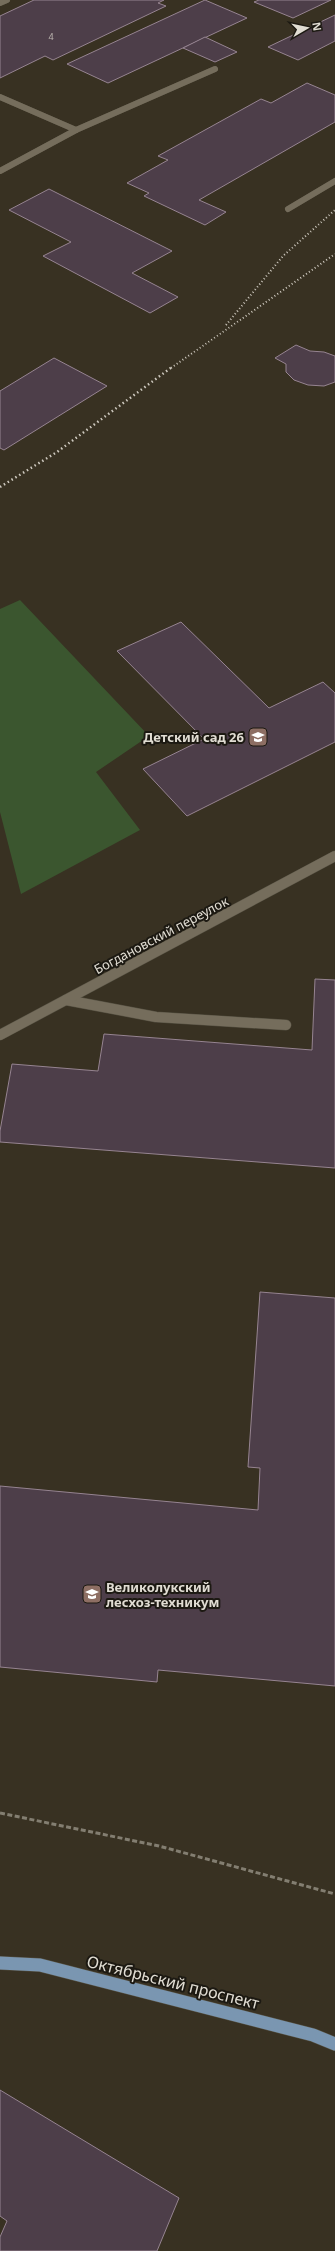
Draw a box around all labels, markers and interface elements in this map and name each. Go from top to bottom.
north arrow [287,8,327,48]
text: N [309,21,325,32]
house number: 4 [48,30,54,43]
school or university icon: Детский сад 26 [247,726,269,748]
place label: Детский сад 26 [143,728,244,746]
street label: Богдановский переулок [91,892,231,978]
place label: Великолукский лесхоз-техникум [106,1578,219,1611]
school or university icon: Великолукский лесхоз-техникум [81,1583,103,1605]
street label: Октябрьский проспект [84,1950,262,2014]

